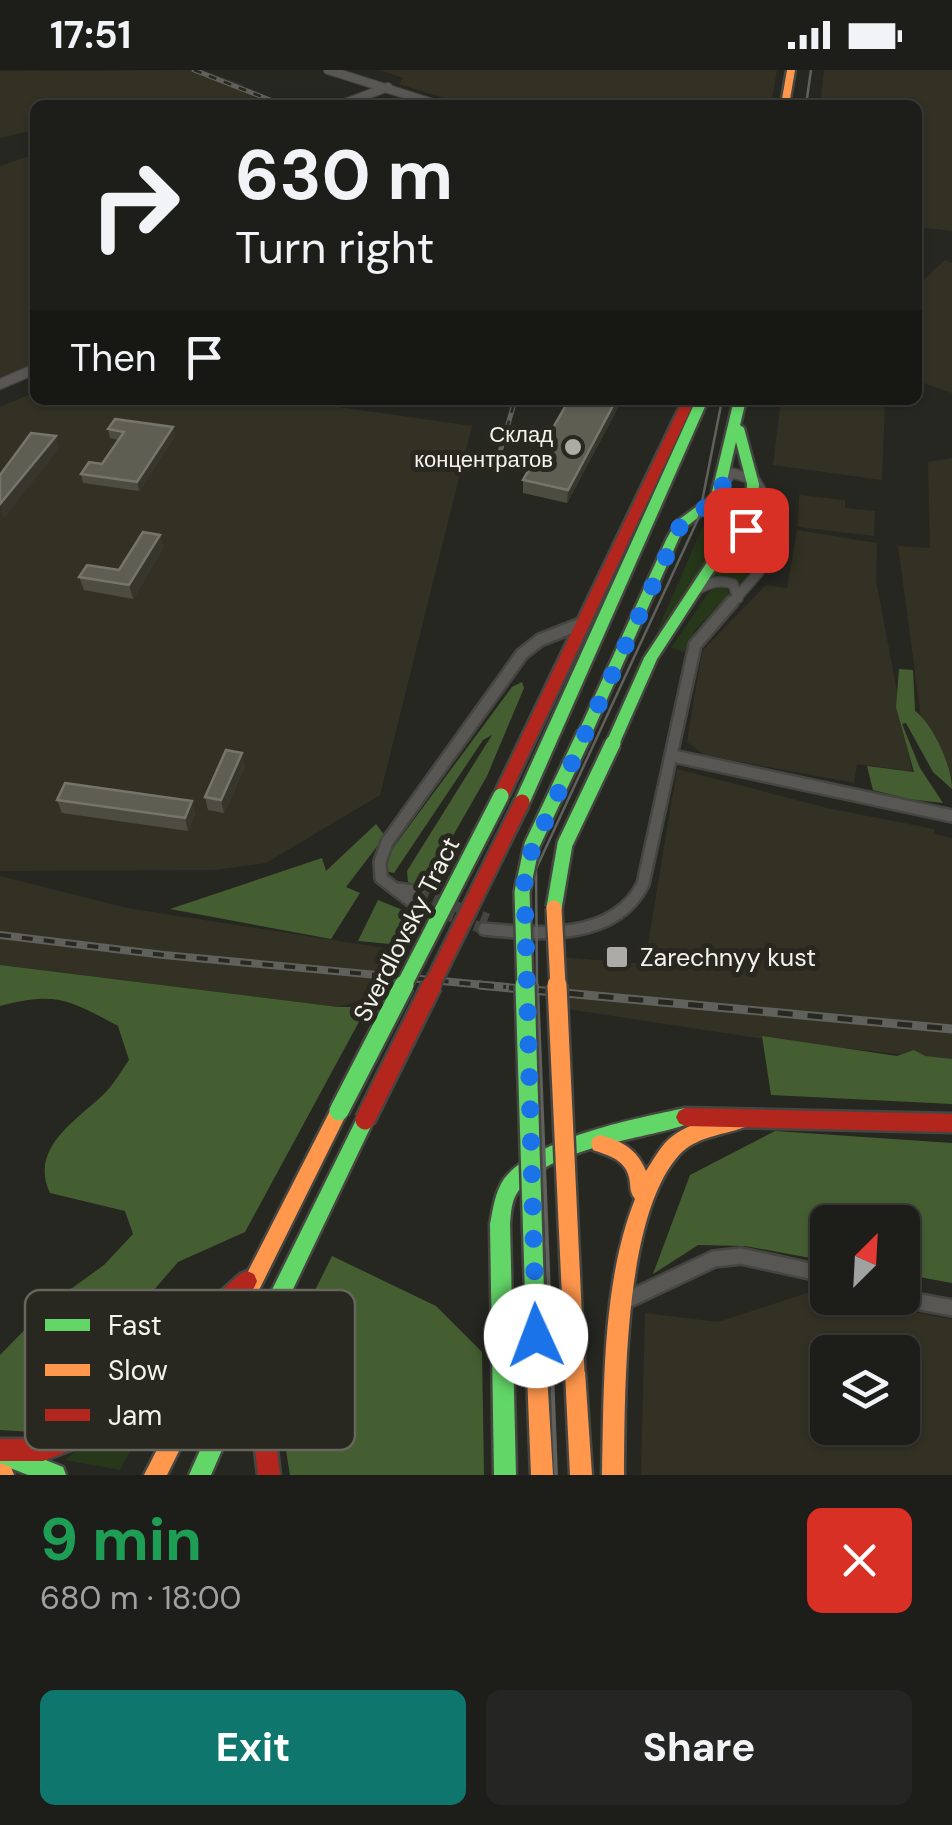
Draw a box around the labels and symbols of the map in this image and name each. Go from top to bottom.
place label: Склад концентратов [414,420,553,474]
marker: Склад концентратов [562,436,584,458]
pin [704,488,789,573]
street label: Sverdlovsky Tract [346,831,467,1027]
place label: Zarechnyy kust [640,941,816,974]
marker: Zarechnyy kust [604,944,630,970]
north arrow [810,1205,920,1315]
position arrow [484,1284,588,1388]
legend [25,1290,355,1450]
text: Fast [108,1307,162,1344]
text: Slow [108,1352,168,1389]
text: Jam [108,1397,162,1434]

